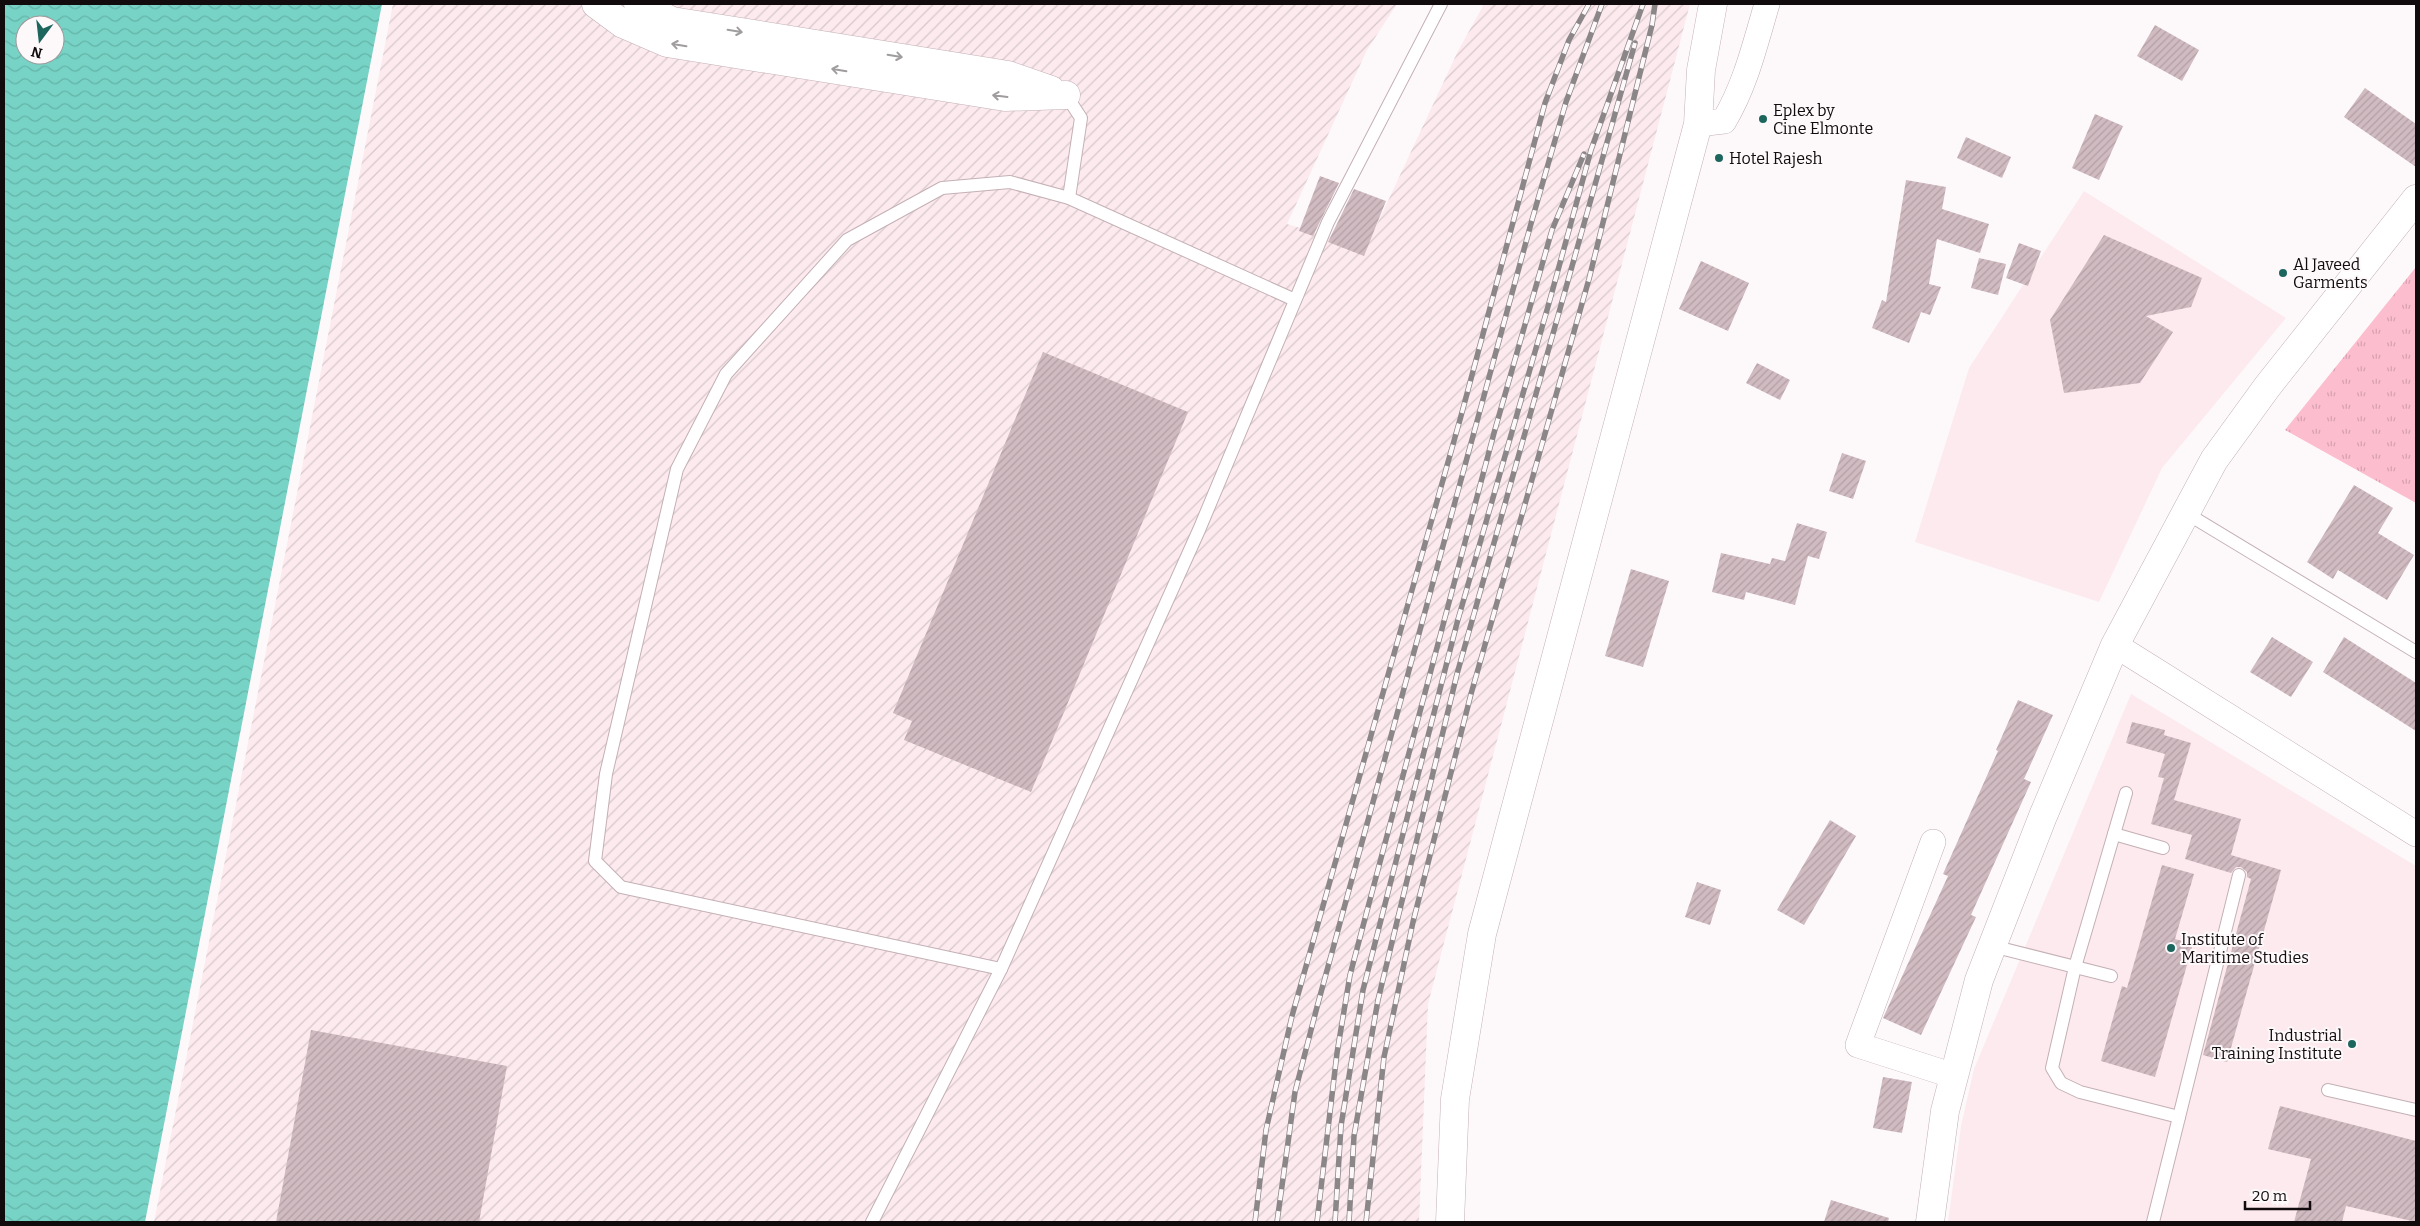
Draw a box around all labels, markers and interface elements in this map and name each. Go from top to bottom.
north arrow [15,15,65,65]
one-way arrow [726,26,742,36]
one-way arrow [671,39,687,49]
text: N [29,42,44,62]
one-way arrow [887,52,903,62]
one-way arrow [832,65,848,75]
one-way arrow [992,91,1008,101]
place label: Eplex by Cine Elmonte [1773,101,1873,138]
marker: Eplex by Cine Elmonte [1757,113,1769,125]
place label: Hotel Rajesh [1729,149,1823,168]
marker: Hotel Rajesh [1713,152,1725,164]
place label: Al Javeed Garments [2293,255,2368,292]
marker: Al Javeed Garments [2277,267,2289,279]
place label: Institute of Maritime Studies [2181,930,2309,967]
marker: Institute of Maritime Studies [2165,942,2177,954]
place label: Industrial Training Institute [2212,1026,2342,1063]
marker: Industrial Training Institute [2346,1038,2358,1050]
scale bar [2245,1178,2310,1210]
text: 20 m [2252,1187,2288,1205]

